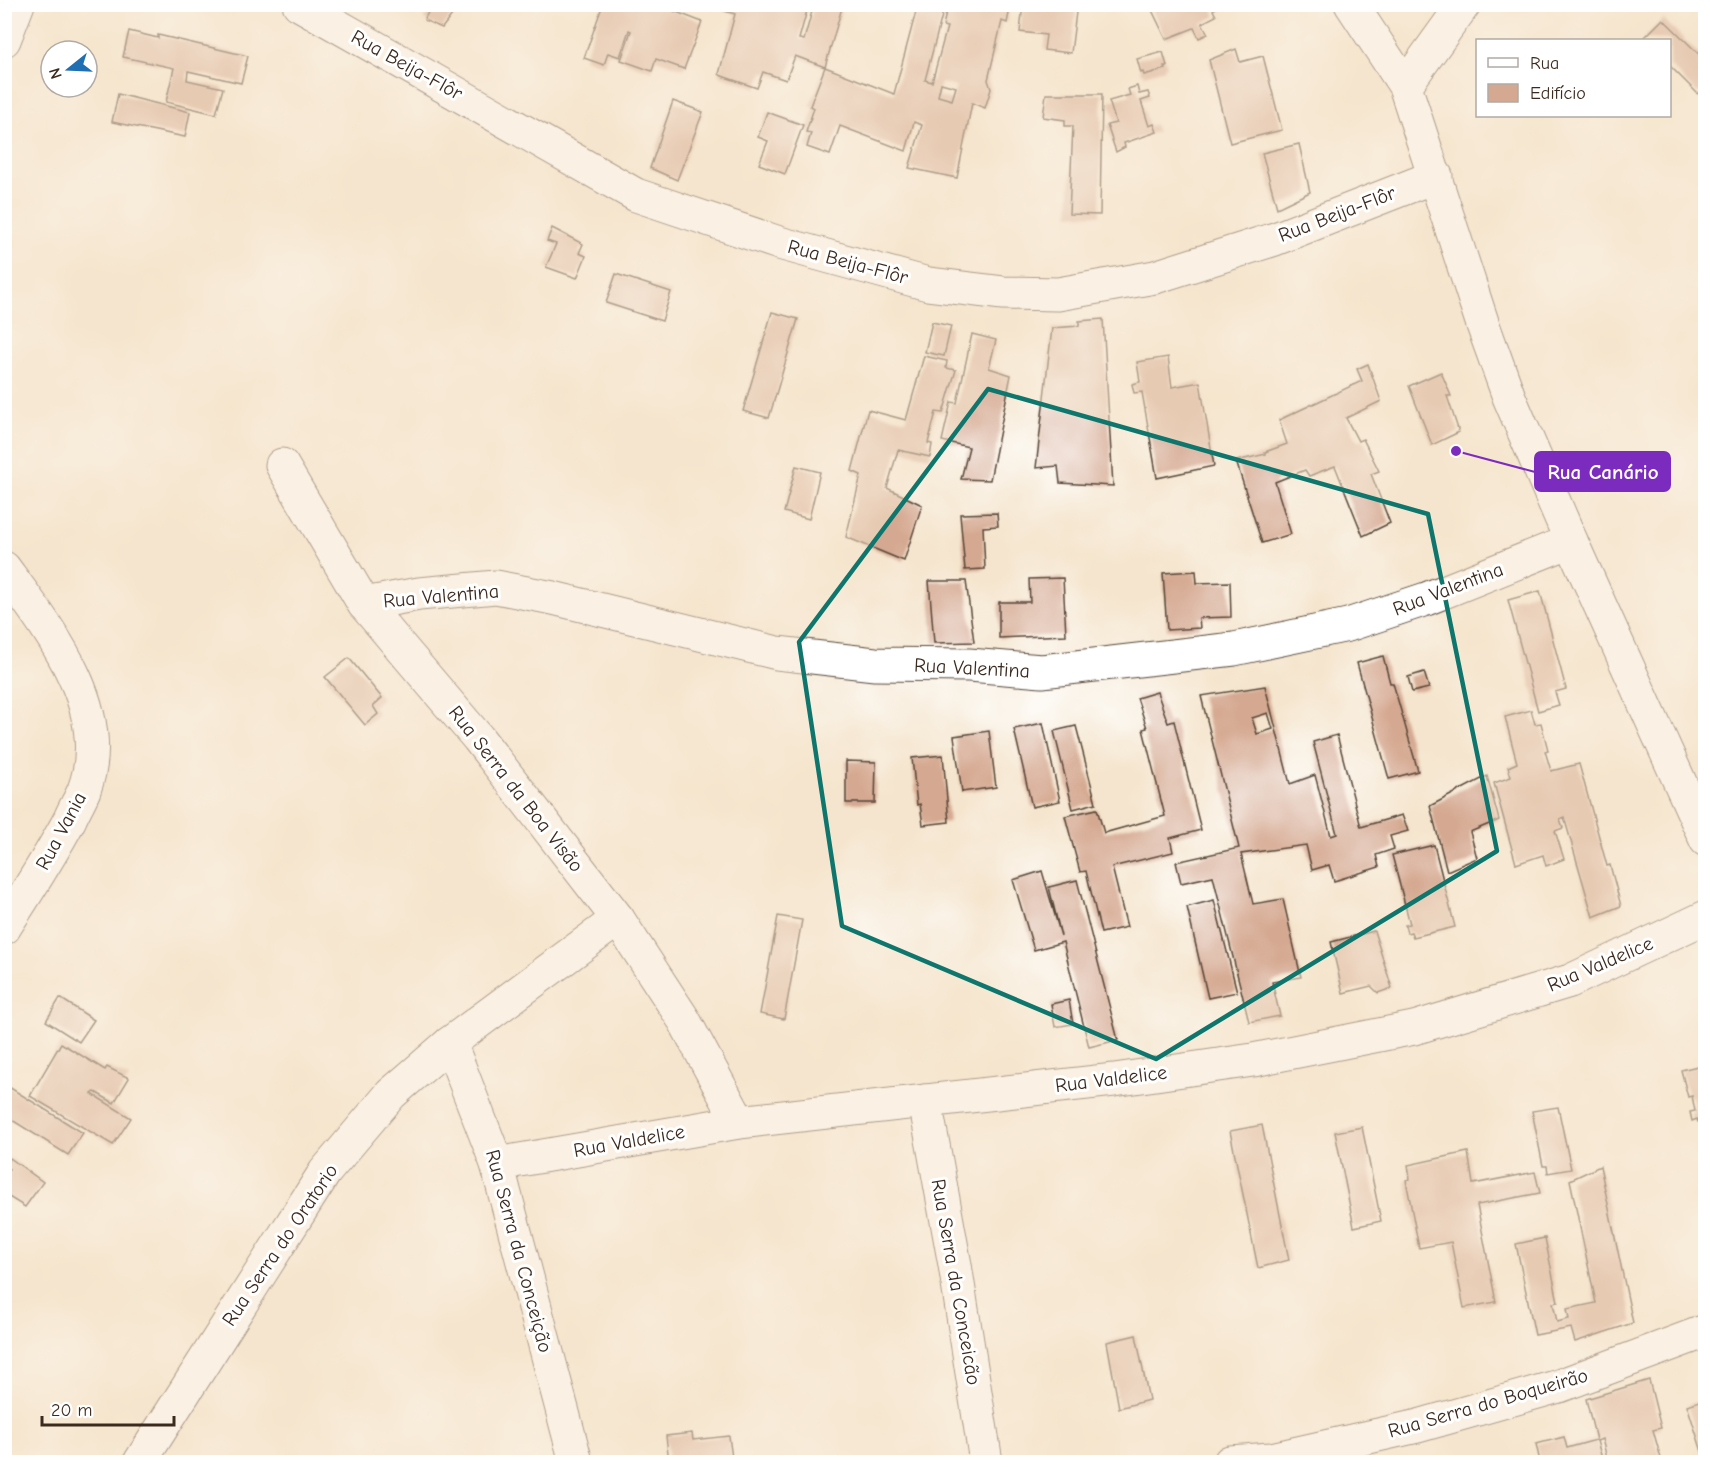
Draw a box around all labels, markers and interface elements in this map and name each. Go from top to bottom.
street label: Rua Beija-Flôr [347,25,467,105]
north arrow [39,39,99,99]
legend [1476,39,1671,117]
text: Rua [1530,53,1559,74]
text: N [46,66,66,81]
text: Edifício [1530,83,1586,104]
street label: Rua Beija-Flôr [1275,181,1399,247]
street label: Rua Beija-Flôr [785,235,911,289]
callout: Rua Canário [1535,452,1670,491]
text: Rua Canário [1547,460,1659,484]
street label: Rua Valentina [1390,557,1506,621]
street label: Rua Valentina [382,579,500,613]
street label: Rua Valentina [913,653,1031,683]
street label: Rua Serra da Boa Visão [444,701,588,877]
street label: Rua Vania [31,788,91,874]
street label: Rua Valdelice [1544,931,1656,997]
street label: Rua Valdelice [1054,1061,1168,1097]
street label: Rua Valdelice [572,1120,686,1162]
street label: Rua Serra da Conceição [481,1147,557,1355]
street label: Rua Serra do Oratorio [217,1160,343,1330]
street label: Rua Serra da Conceicão [927,1177,985,1387]
street label: Rua Serra do Boqueirão [1385,1363,1591,1443]
scale bar [42,1389,174,1427]
text: 20 m [51,1400,92,1421]

